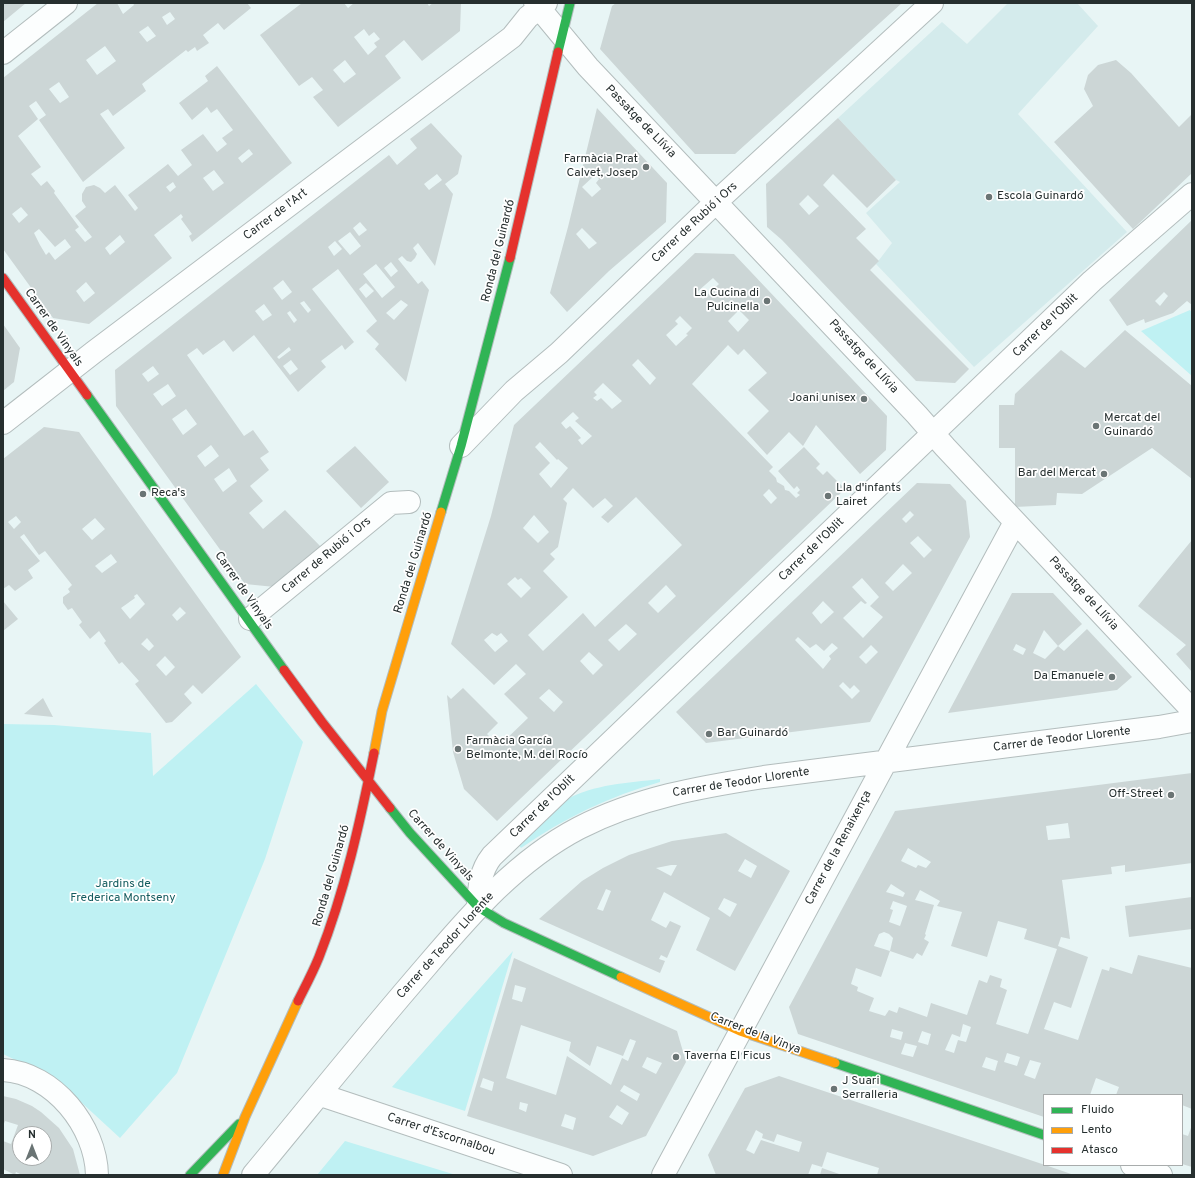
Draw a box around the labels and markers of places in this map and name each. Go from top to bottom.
place label: Farmàcia Prat Calvet, Josep [564,153,638,181]
marker: Farmàcia Prat Calvet, Josep [641,162,651,172]
place label: Escola Guinardó [997,190,1084,204]
marker: Escola Guinardó [984,192,994,202]
place label: La Cucina di Pulcinella [694,287,759,315]
marker: La Cucina di Pulcinella [762,296,772,306]
place label: Joani unisex [789,392,856,406]
marker: Joani unisex [859,394,869,404]
place label: Mercat del Guinardó [1104,412,1160,440]
marker: Mercat del Guinardó [1091,421,1101,431]
place label: Bar del Mercat [1018,467,1096,481]
marker: Bar del Mercat [1099,469,1109,479]
place label: Lla d'infants Lairet [836,482,901,510]
place label: Reca's [151,487,186,501]
marker: Reca's [138,489,148,499]
marker: Lla d'infants Lairet [823,491,833,501]
place label: Da Emanuele [1034,670,1104,684]
marker: Da Emanuele [1107,672,1117,682]
place label: Bar Guinardó [717,727,788,741]
marker: Bar Guinardó [704,729,714,739]
place label: Farmàcia García Belmonte, M. del Rocío [466,735,588,763]
marker: Farmàcia García Belmonte, M. del Rocío [453,744,463,754]
place label: Off-Street [1108,788,1163,802]
marker: Off-Street [1166,790,1176,800]
place label: Taverna El Ficus [684,1050,771,1064]
marker: Taverna El Ficus [671,1052,681,1062]
place label: J Suari Serralleria [842,1075,898,1103]
marker: J Suari Serralleria [829,1084,839,1094]

